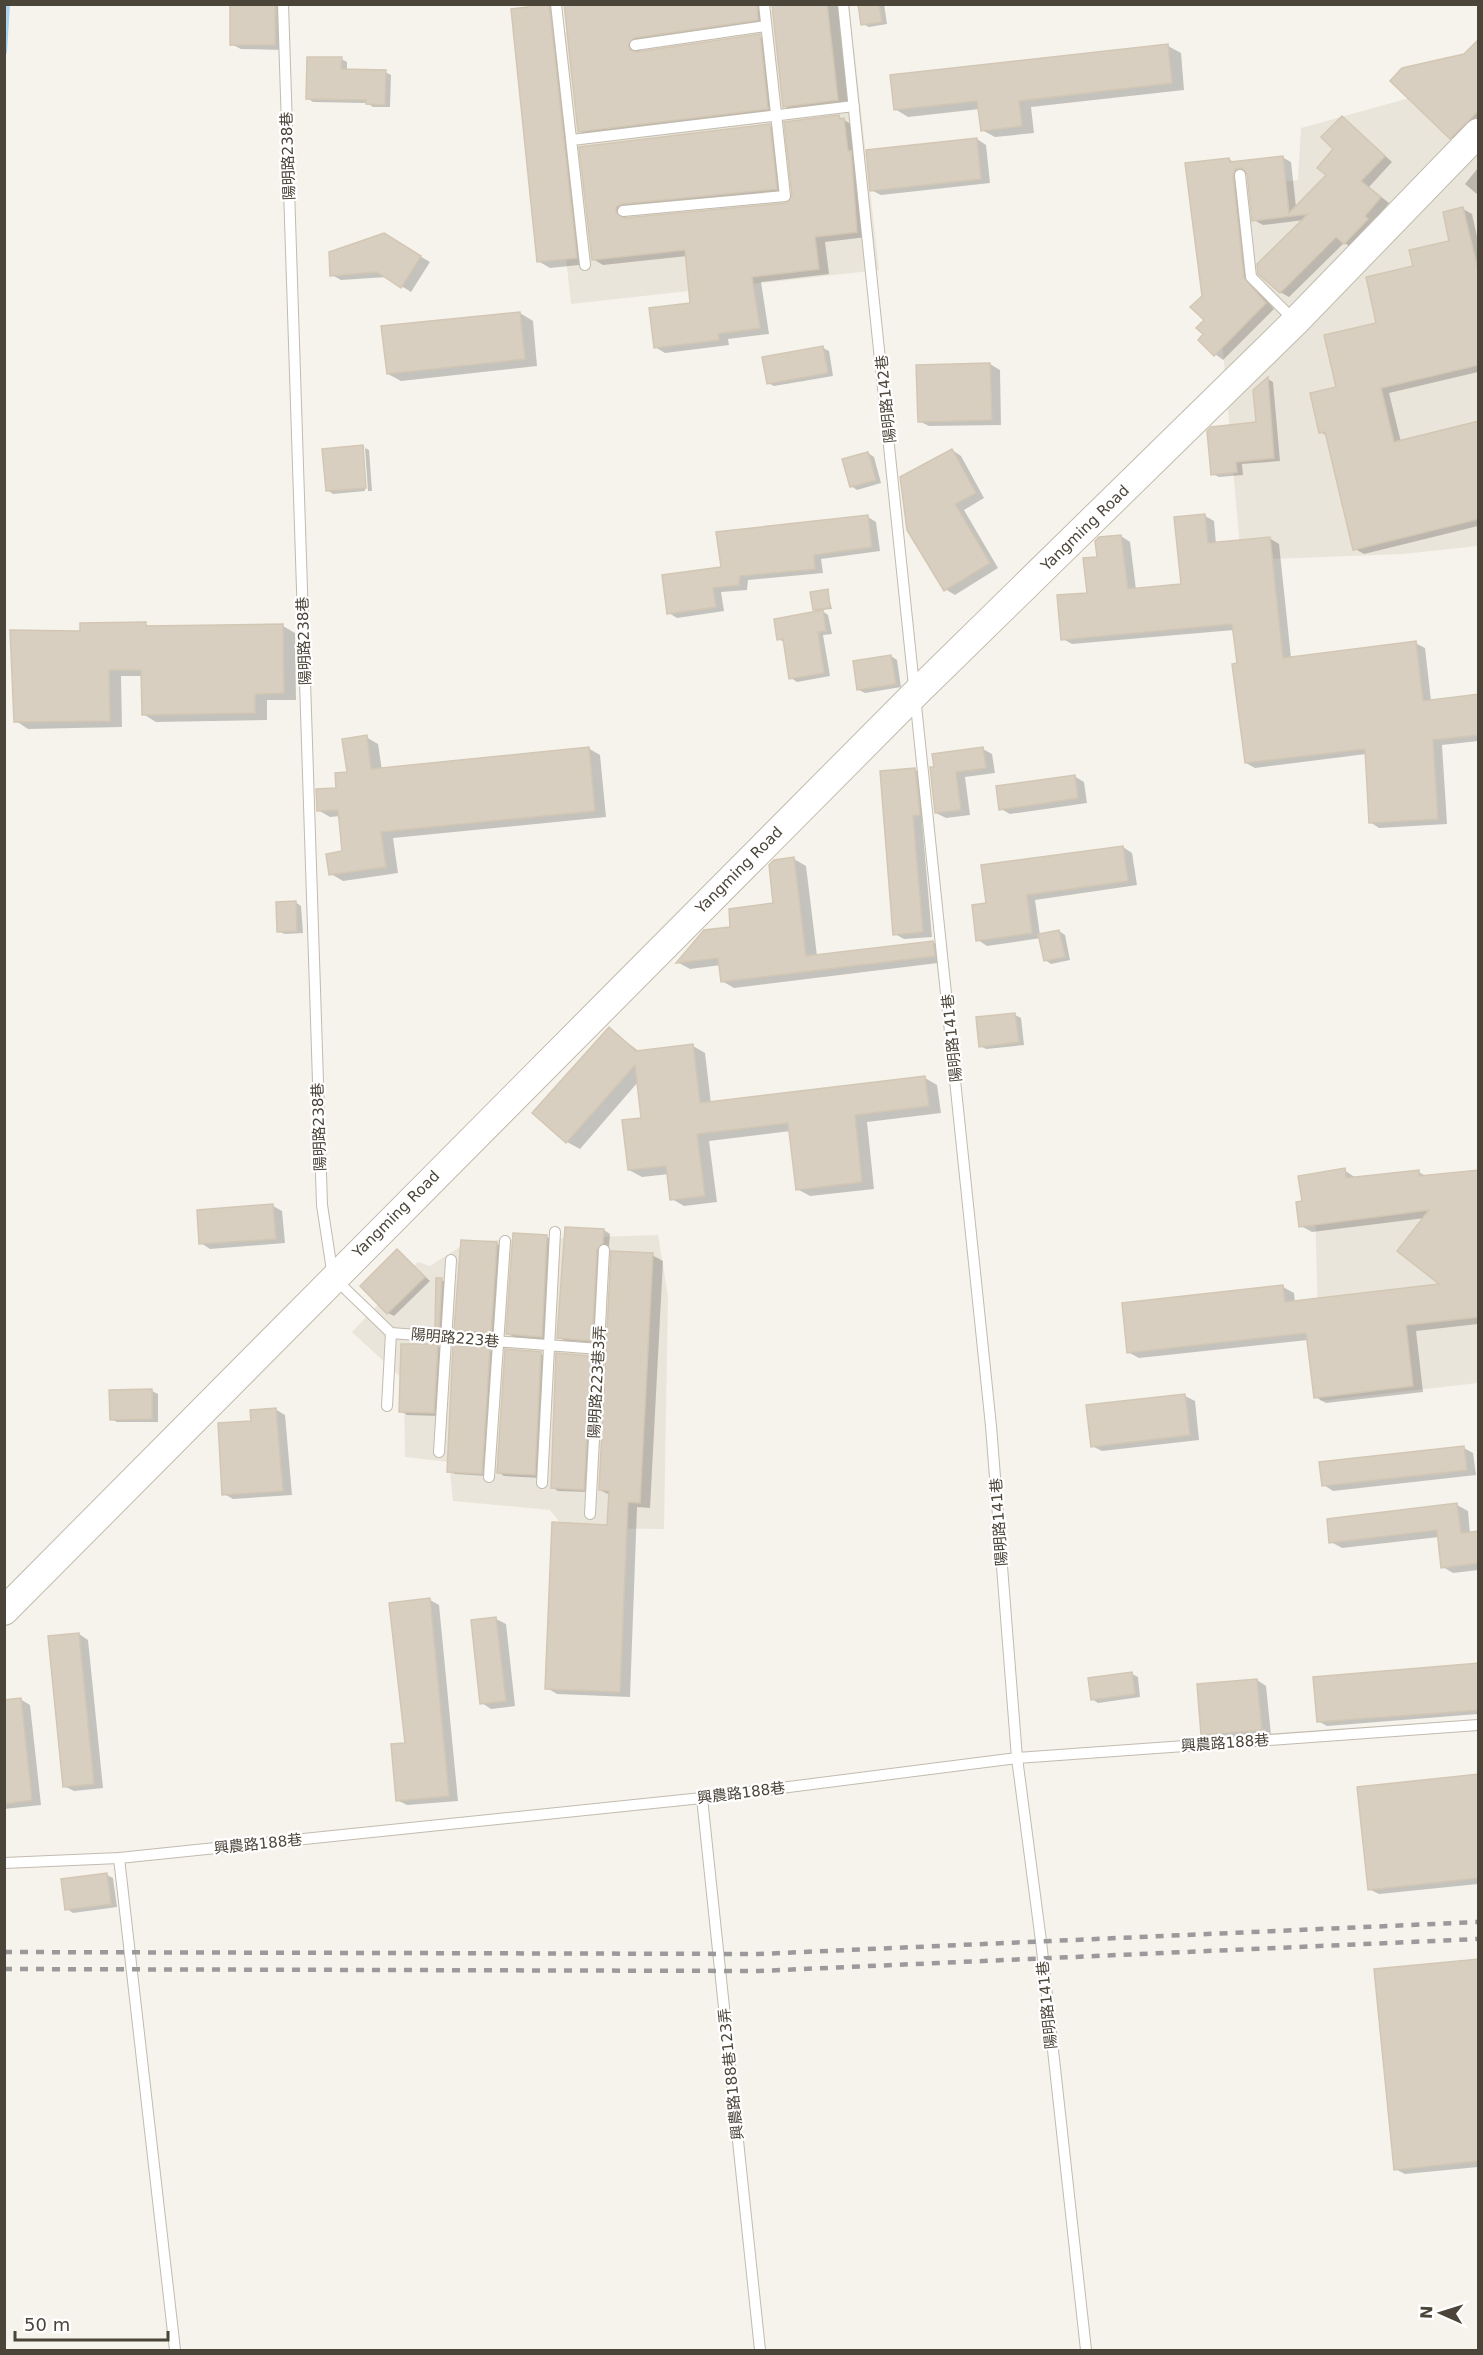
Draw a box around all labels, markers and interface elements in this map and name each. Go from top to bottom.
street label: 陽明路238巷 [277,111,299,201]
street label: 陽明路142巷 [872,354,900,444]
street label: Yangming Road [1036,481,1133,575]
street label: 陽明路238巷 [293,596,315,686]
street label: Yangming Road [691,823,786,918]
street label: 陽明路141巷 [938,993,966,1083]
street label: 陽明路238巷 [308,1082,330,1172]
street label: Yangming Road [348,1167,443,1262]
street label: 陽明路223巷 [410,1325,500,1351]
street label: 陽明路223巷3弄 [585,1325,609,1439]
street label: 陽明路141巷 [987,1477,1011,1567]
street label: 興農路188巷 [1180,1731,1270,1755]
street label: 興農路188巷 [696,1779,786,1807]
street label: 興農路188巷 [213,1830,303,1858]
street label: 陽明路141巷 [1033,1960,1061,2050]
street label: 興農路188巷123弄 [715,2007,747,2141]
north arrow [1411,2283,1471,2343]
scale bar [15,2304,168,2342]
text: N [1417,2305,1436,2319]
text: 50 m [24,2314,70,2335]

